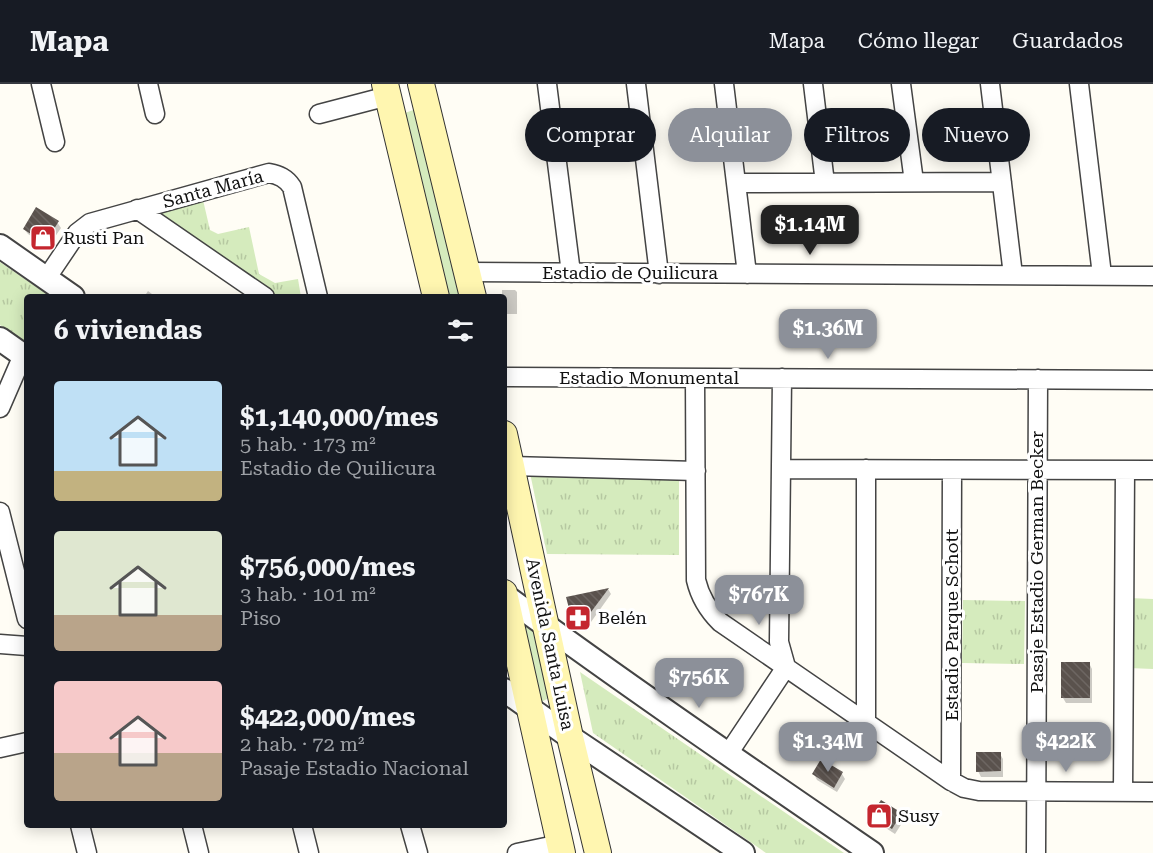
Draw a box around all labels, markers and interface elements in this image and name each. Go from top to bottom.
text: Mapa [30,25,109,58]
text: Mapa [769,29,825,53]
text: Cómo llegar [858,29,979,53]
text: Guardados [1012,29,1123,53]
chip: Comprar [525,108,656,162]
chip: Alquilar [668,108,792,162]
chip: Filtros [804,108,910,162]
chip: Nuevo [922,108,1030,162]
street label: Santa María [160,165,266,212]
pin: $1.14M [761,205,859,256]
text: $1.14M [775,212,845,236]
shop icon: Rusti Pan [28,223,58,253]
place label: Rusti Pan [63,227,145,248]
street label: Estadio de Quilicura [542,262,718,283]
pin: $1.36M [779,309,877,360]
icon: filters [444,314,477,347]
text: 6 viviendas [54,315,202,345]
text: $1.36M [793,316,863,340]
street label: Estadio Monumental [559,367,739,388]
text: $1,140,000/mes [240,402,438,432]
icon: home [102,405,174,477]
street label: Pasaje Estadio German Becker [1026,431,1047,693]
text: 5 hab. · 173 m² [240,432,376,456]
text: Estadio de Quilicura [240,456,436,480]
street label: Estadio Parque Schott [941,529,962,721]
text: $756,000/mes [240,552,416,582]
icon: home [102,555,174,627]
street label: Avenida Santa Luisa [522,556,579,732]
pin: $767K [717,575,801,626]
text: 3 hab. · 101 m² [240,582,376,606]
text: $767K [729,582,789,606]
pharmacy icon: Belén [563,603,593,633]
text: Piso [240,606,281,630]
place label: Belén [598,607,647,628]
pin: $756K [657,658,741,709]
text: $756K [669,665,729,689]
text: $422,000/mes [240,702,416,732]
icon: home [102,705,174,777]
pin: $1.34M [779,722,877,773]
pin: $422K [1024,722,1108,773]
text: $1.34M [793,729,863,753]
text: $422K [1036,729,1096,753]
text: 2 hab. · 72 m² [240,732,364,756]
text: Pasaje Estadio Nacional [240,756,469,780]
shop icon: Susy [864,801,894,831]
place label: Susy [898,805,940,826]

